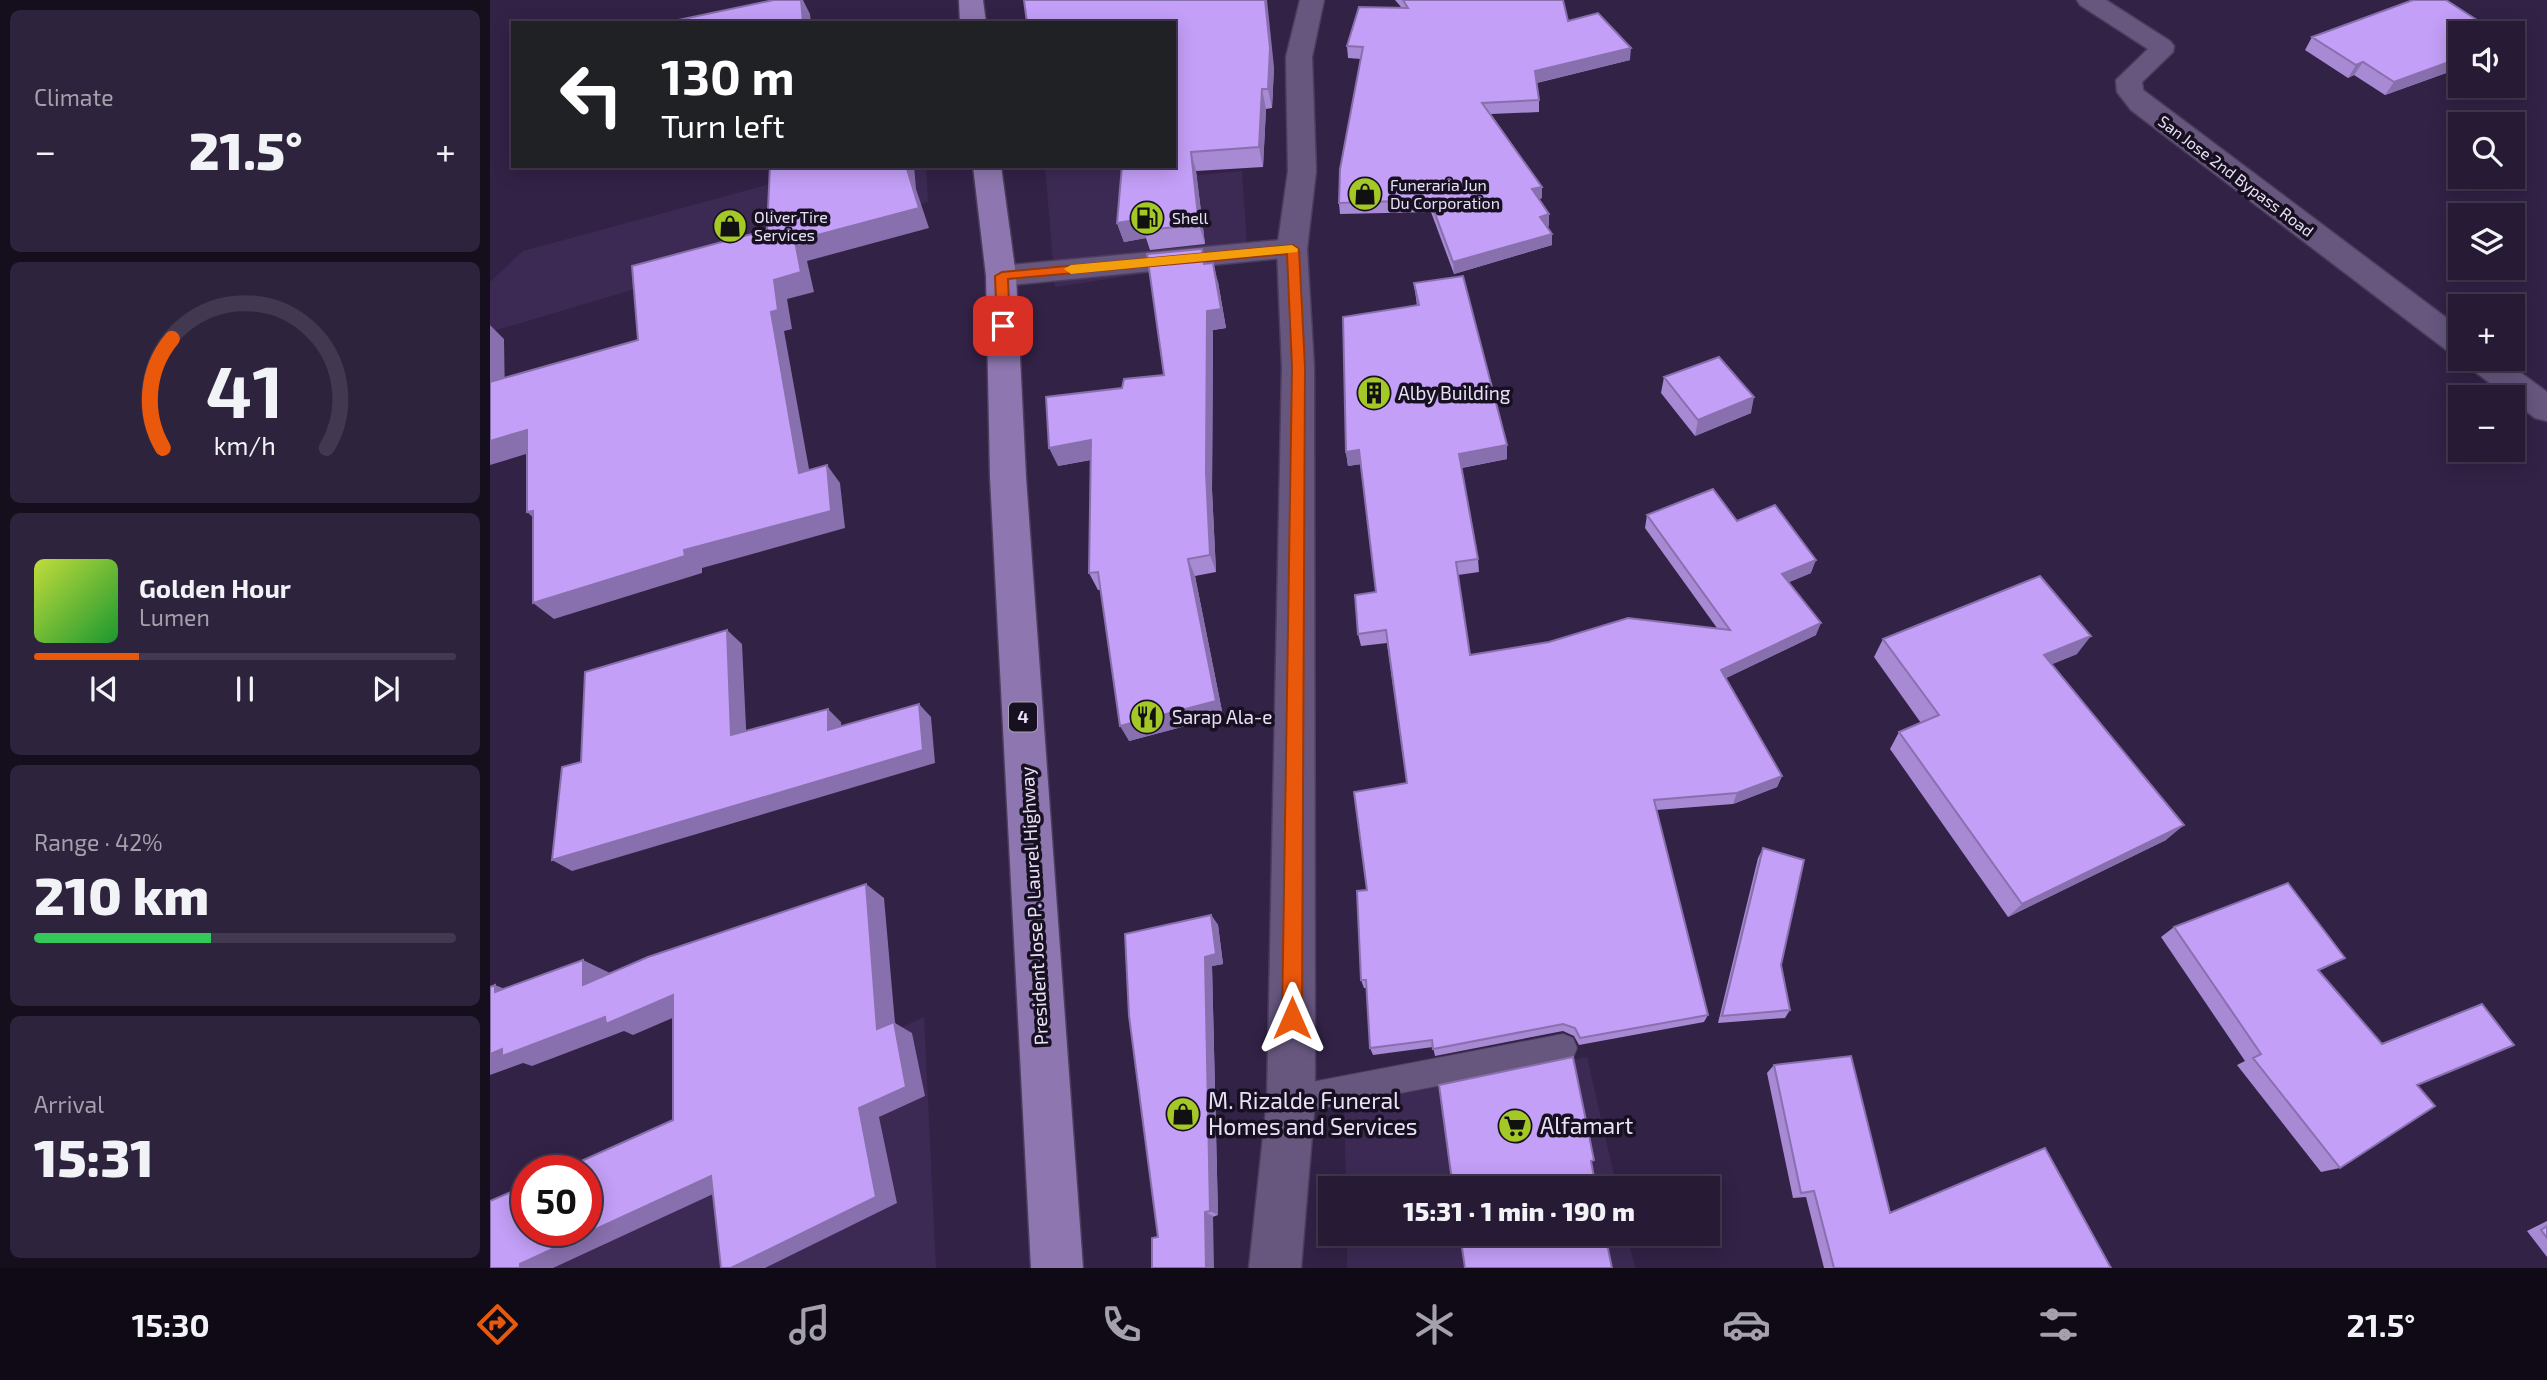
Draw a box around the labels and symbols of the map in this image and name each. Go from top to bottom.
street label: San Jose 2nd Bypass Road [2155,111,2318,240]
shop icon: Funeraria Jun Du Corporation [1346,175,1384,213]
place label: Funeraria Jun Du Corporation [1390,175,1500,212]
fuel station icon: Shell [1128,199,1166,237]
shop icon: Oliver Tire Services [711,207,749,245]
place label: Oliver Tire Services [754,207,828,244]
place label: Shell [1172,208,1209,227]
pin [973,296,1033,356]
building icon: Alby Building [1355,374,1393,412]
place label: Alby Building [1398,381,1511,404]
restaurant icon: Sarap Ala-e [1128,698,1166,736]
road number: 4 [1009,702,1037,732]
place label: Sarap Ala-e [1172,705,1273,728]
street label: President Jose P. Laurel Highway [1015,766,1052,1046]
position arrow [1255,981,1329,1055]
place label: M. Rizalde Funeral Homes and Services [1208,1086,1418,1140]
shop icon: M. Rizalde Funeral Homes and Services [1164,1095,1202,1133]
supermarket icon: Alfamart [1496,1107,1534,1145]
place label: Alfamart [1540,1111,1633,1139]
speed limit sign: 50 [511,1155,602,1246]

